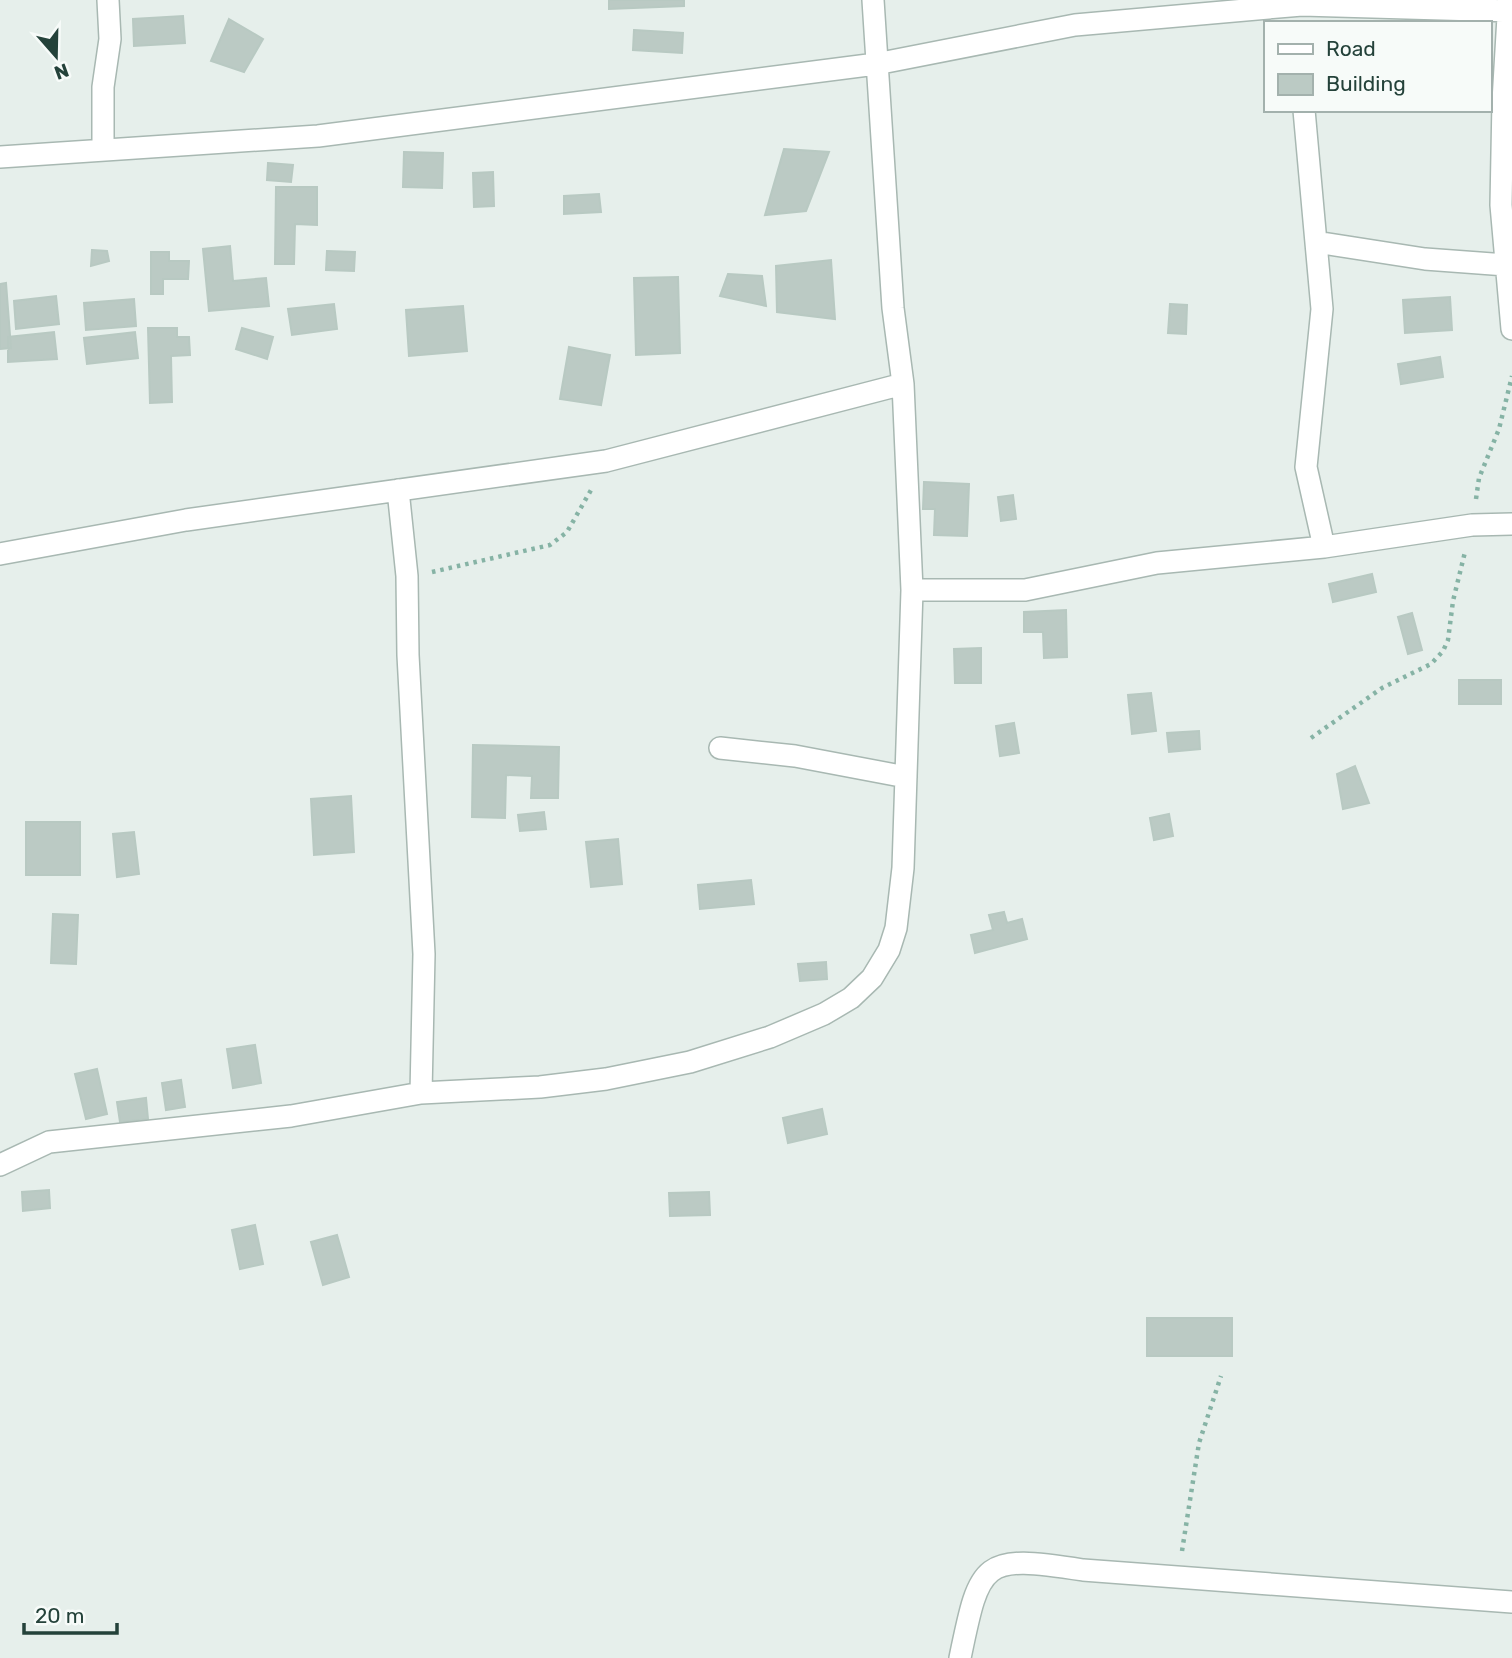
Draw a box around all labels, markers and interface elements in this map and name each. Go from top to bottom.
north arrow [21,21,91,91]
legend [1264,21,1491,112]
text: Road [1326,36,1376,61]
text: N [51,58,72,85]
text: Building [1326,71,1406,96]
scale bar [24,1592,117,1636]
text: 20 m [35,1603,84,1628]

